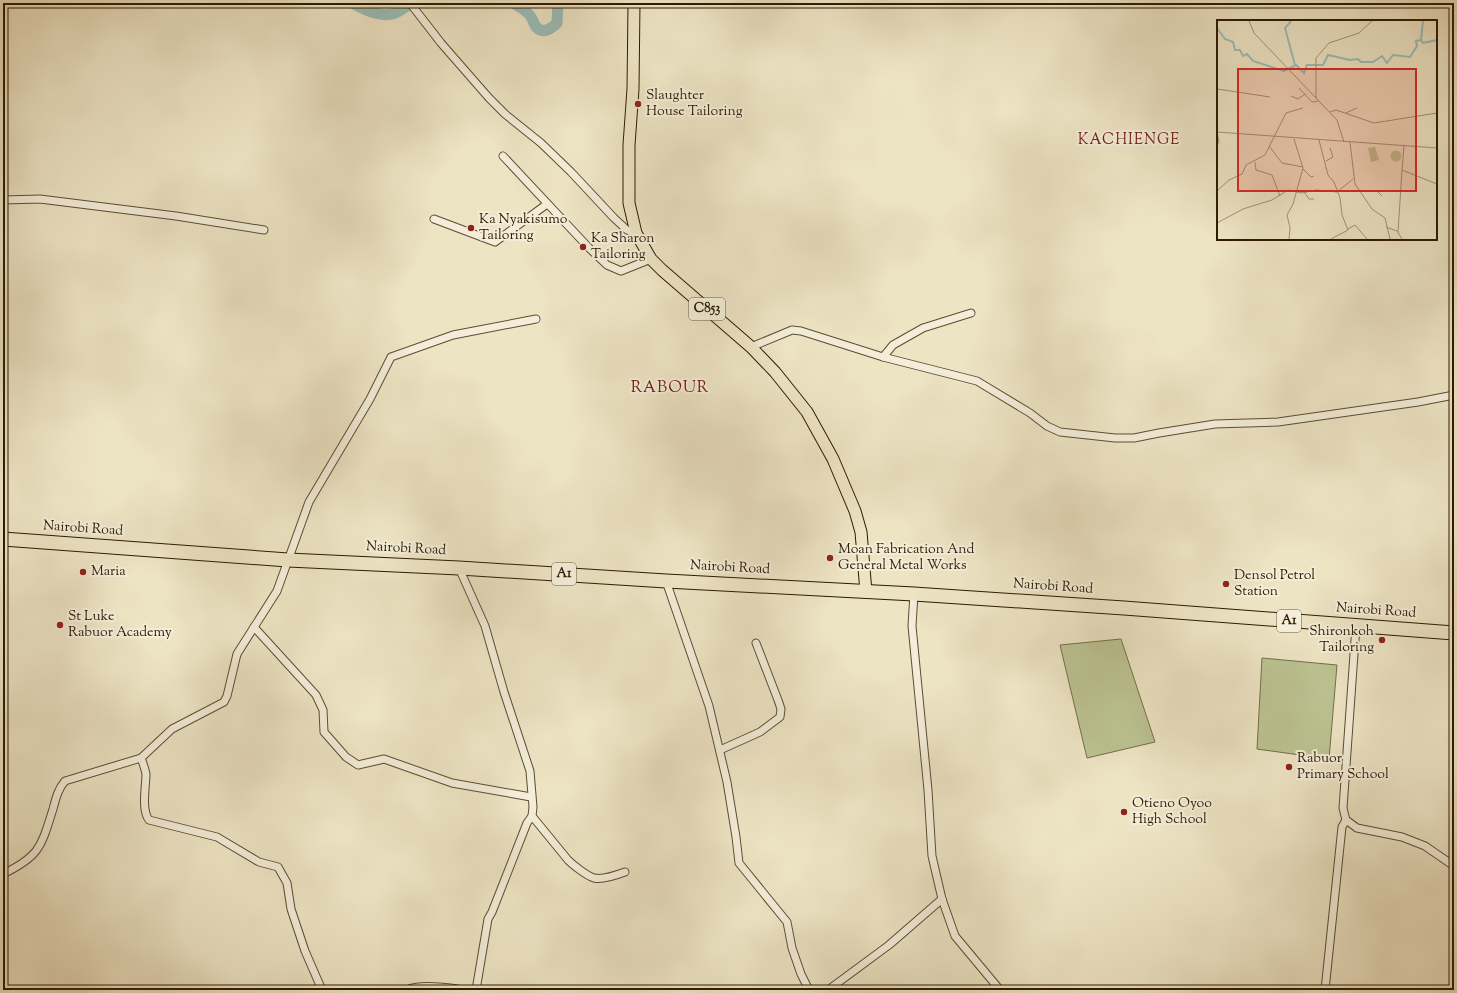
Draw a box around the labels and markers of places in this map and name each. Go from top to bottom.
place label: Slaughter House Tailoring [646,86,743,122]
marker: Slaughter House Tailoring [633,99,643,109]
place label: Ka Nyakisumo Tailoring [479,210,568,246]
marker: Ka Nyakisumo Tailoring [466,223,476,233]
place label: Ka Sharon Tailoring [591,229,655,265]
marker: Ka Sharon Tailoring [578,242,588,252]
place label: Moan Fabrication And General Metal Works [838,540,974,576]
marker: Moan Fabrication And General Metal Works [825,553,835,563]
place label: Maria [91,562,126,582]
place label: Densol Petrol Station [1234,566,1315,602]
marker: Maria [78,567,88,577]
marker: Densol Petrol Station [1221,579,1231,589]
place label: St Luke Rabuor Academy [68,607,172,643]
marker: St Luke Rabuor Academy [55,620,65,630]
place label: Shironkoh Tailoring [1309,622,1374,658]
marker: Shironkoh Tailoring [1377,635,1387,645]
place label: Rabuor Primary School [1297,749,1389,785]
marker: Rabuor Primary School [1284,762,1294,772]
place label: Otieno Oyoo High School [1132,794,1212,830]
marker: Otieno Oyoo High School [1119,807,1129,817]

